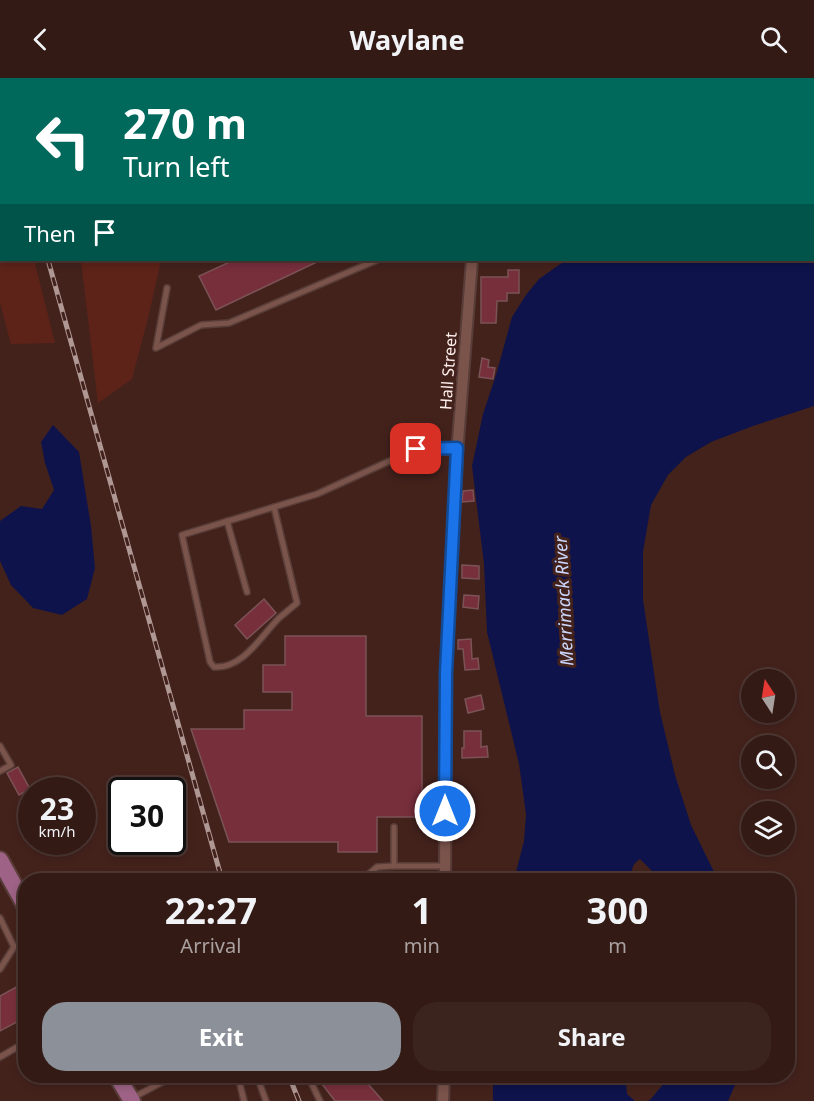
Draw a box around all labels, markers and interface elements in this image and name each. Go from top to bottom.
text: Waylane [349,21,465,58]
icon: back [24,23,57,56]
icon: search [757,23,790,56]
text: 270 m [123,94,247,151]
icon: left [24,102,102,180]
text: Turn left [123,148,229,185]
icon: arrive [88,216,121,249]
text: Then [24,218,76,248]
street label: Hall Street [434,331,462,411]
pin [390,423,441,474]
icon: arrive [399,432,432,465]
water label: Merrimack River [548,534,578,667]
north arrow [741,669,795,723]
map controls [741,669,795,855]
button: search [741,735,795,789]
speed limit sign: 30 [108,777,186,855]
position arrow [413,779,477,843]
text: 23 [40,788,74,829]
button: layers [741,801,795,855]
text: km/h [39,821,75,841]
text: 22:27 [165,886,257,935]
text: 1 [412,886,432,935]
text: 300 [587,886,648,935]
text: Arrival [180,932,241,959]
text: min [404,932,440,959]
text: m [608,932,627,959]
button: Exit [42,1002,401,1071]
button: Share [413,1002,771,1071]

